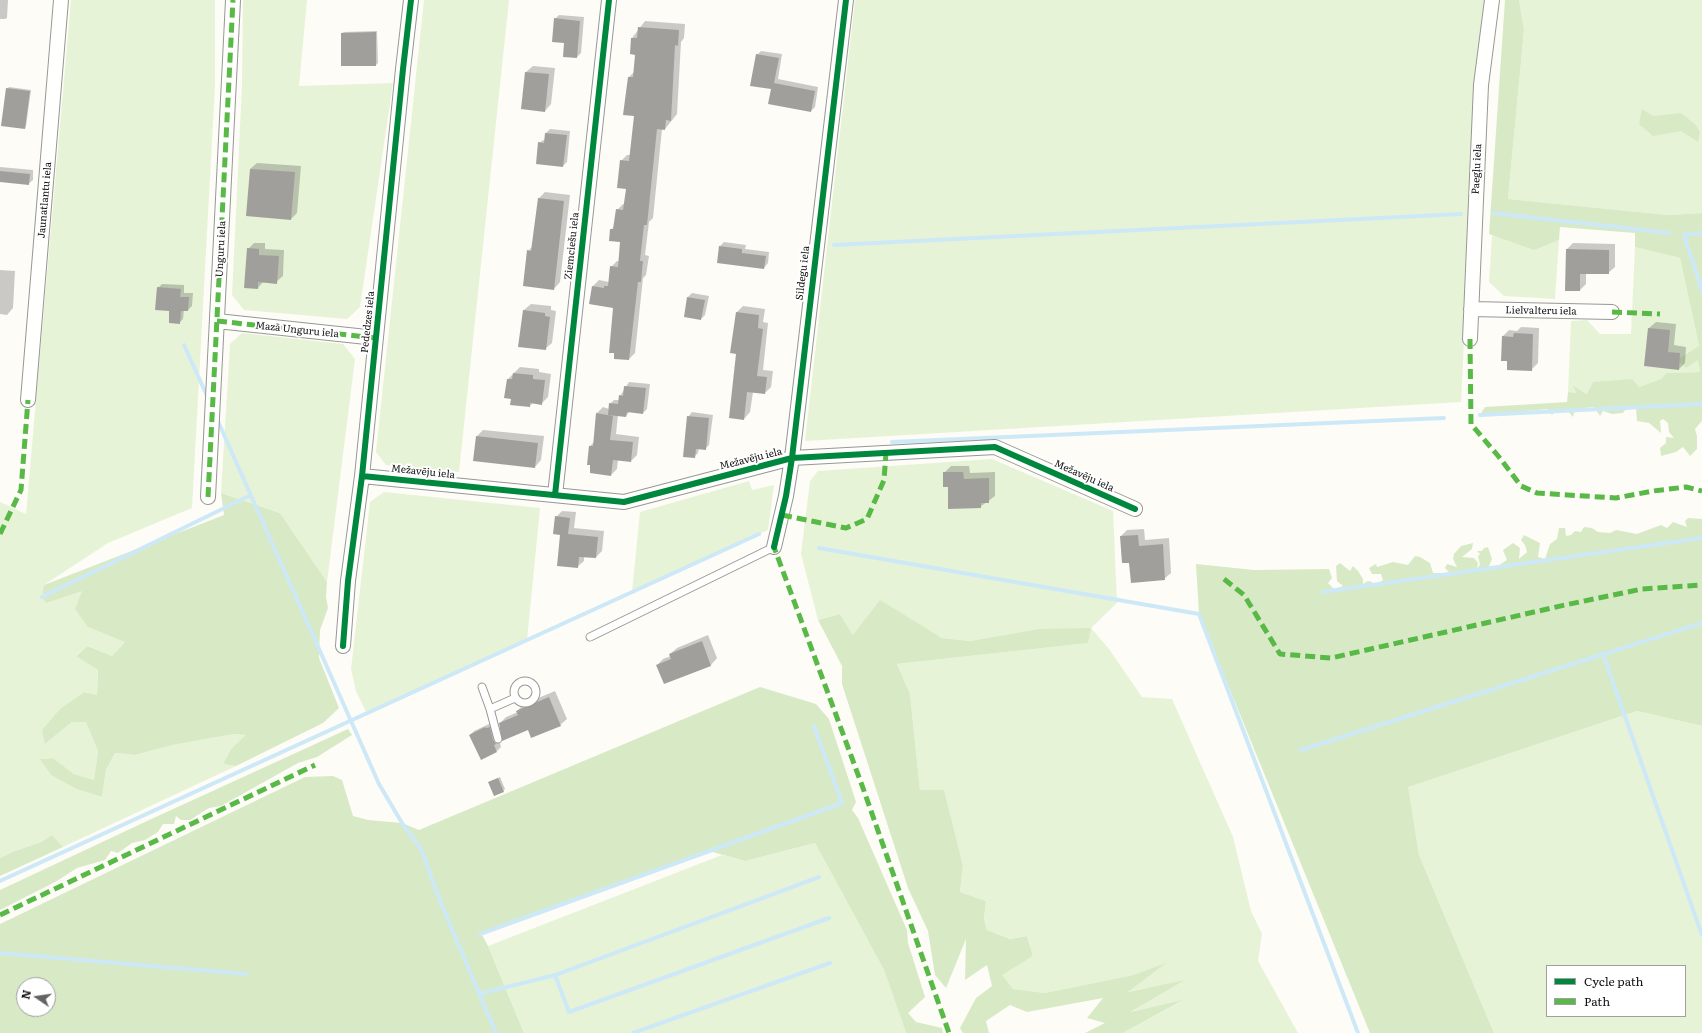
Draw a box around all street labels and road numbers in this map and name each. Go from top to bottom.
street label: Paegļu iela [1470,143,1484,195]
street label: Jaunatlantu iela [36,161,54,239]
street label: Ziemciešu iela [562,212,582,280]
street label: Unguru iela [214,220,228,278]
street label: Sildegu iela [794,245,812,301]
street label: Pededzes iela [359,291,377,353]
street label: Lielvalteru iela [1505,304,1577,318]
street label: Mazā Unguru iela [255,320,339,340]
street label: Mežavēju iela [718,445,784,473]
street label: Mežavēju iela [1052,457,1116,495]
street label: Mežavēju iela [390,463,456,481]

